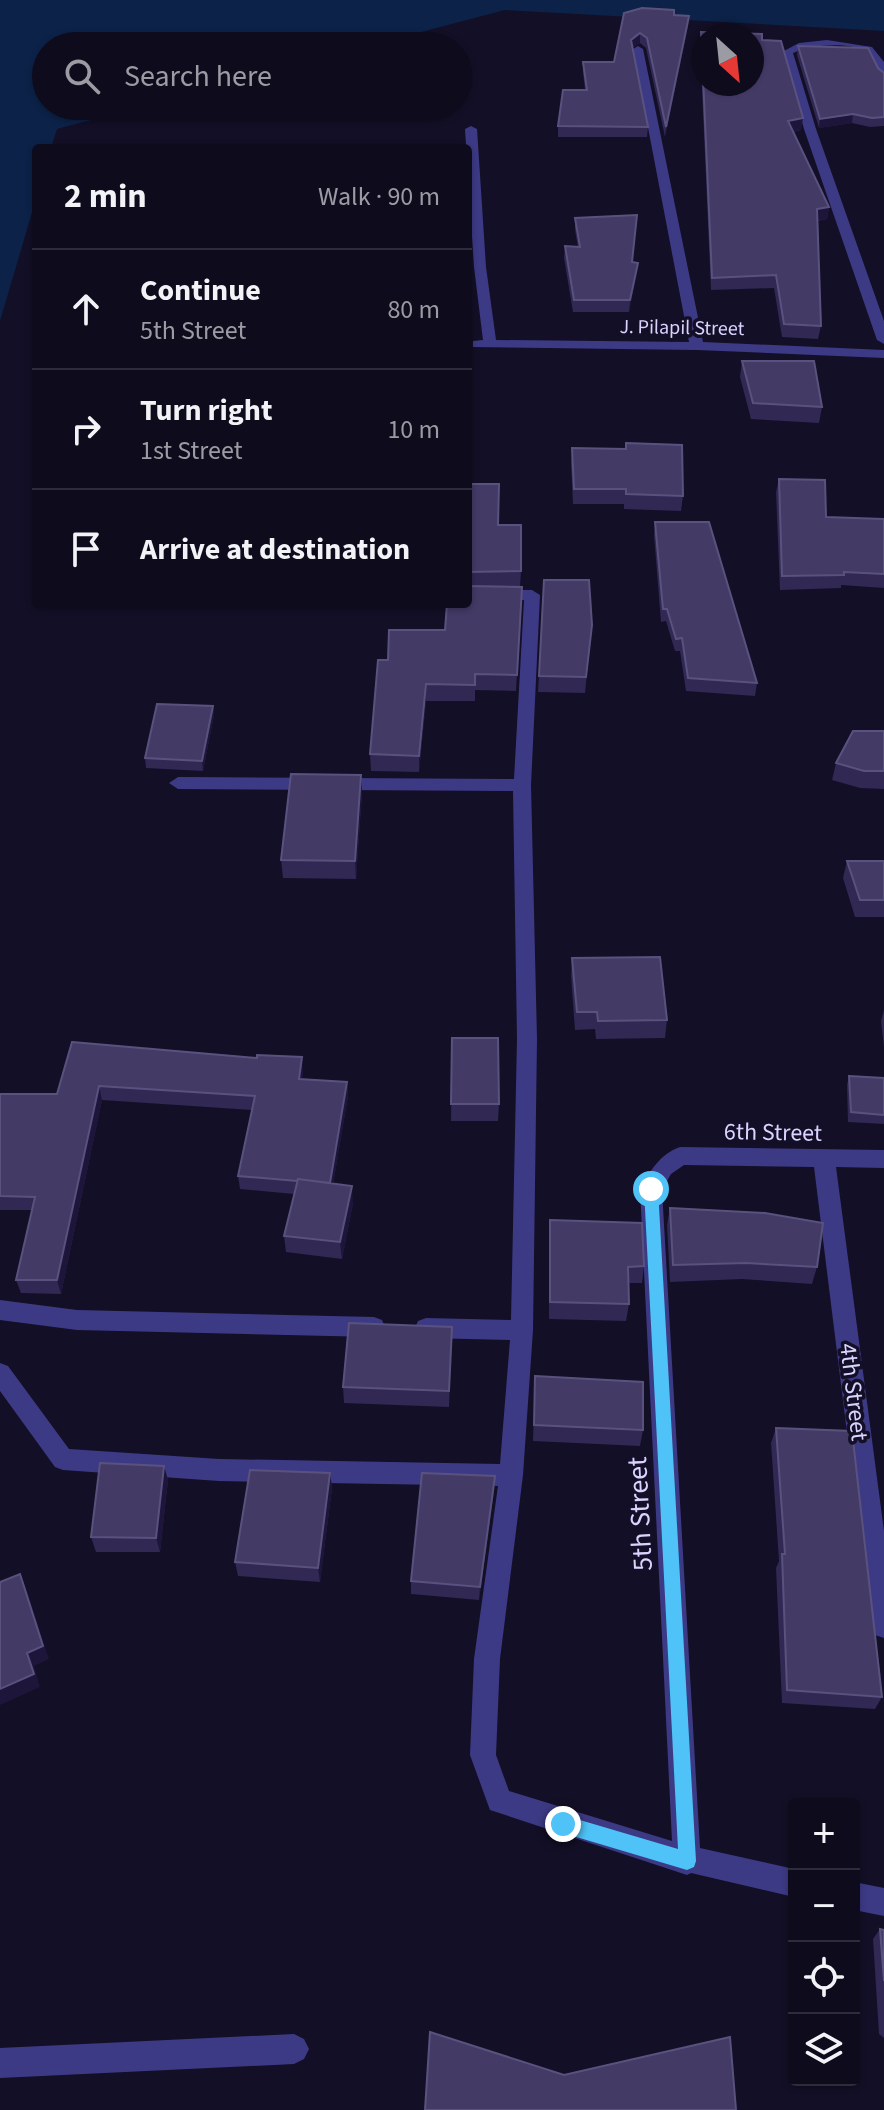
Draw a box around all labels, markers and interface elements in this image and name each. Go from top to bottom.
north arrow [692,24,764,96]
search box [32,32,472,120]
icon: search [60,54,104,98]
text: Search here [124,55,272,98]
text: 2 min [64,172,147,221]
text: Walk · 90 m [318,178,440,215]
text: Continue [140,269,261,312]
icon: ahead [64,287,108,331]
text: 80 m [387,291,440,328]
text: 5th Street [140,312,246,349]
street label: J. Pilapil Street [619,313,745,343]
text: Turn right [140,389,272,432]
icon: right [64,407,108,451]
text: 10 m [387,411,440,448]
text: 1st Street [140,432,242,469]
icon: arrive [64,527,108,571]
text: Arrive at destination [140,528,410,571]
street label: 6th Street [724,1114,822,1151]
route start [633,1171,669,1207]
street label: 4th Street [830,1341,877,1443]
street label: 5th Street [617,1455,663,1572]
map controls [788,1798,860,2086]
button: + [788,1798,860,1870]
route end [545,1806,581,1842]
button: − [788,1870,860,1942]
button: locate [788,1942,860,2014]
button: layers [788,2014,860,2086]

